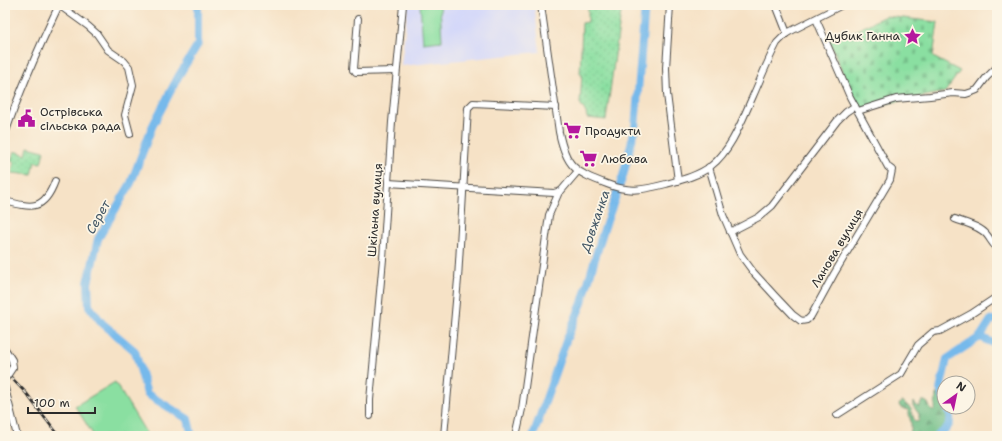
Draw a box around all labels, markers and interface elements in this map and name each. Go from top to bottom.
place icon: Дубик Ганна [903,26,923,46]
place label: Дубик Ганна [825,28,901,44]
place label: Острівська сільська рада [40,104,121,134]
public building icon: Острівська сільська рада [17,109,37,129]
supermarket icon: Продукти [562,121,582,141]
place label: Продукти [585,123,641,139]
supermarket icon: Любава [578,149,598,169]
place label: Любава [601,151,648,167]
street label: Шкільна вулиця [364,163,386,257]
water label: Довжанка [576,188,614,255]
water label: Серет [82,196,115,237]
street label: Ланова вулиця [807,206,867,290]
north arrow [936,375,976,415]
text: N [953,378,969,396]
scale bar [28,389,95,415]
text: 100 m [34,395,70,411]

